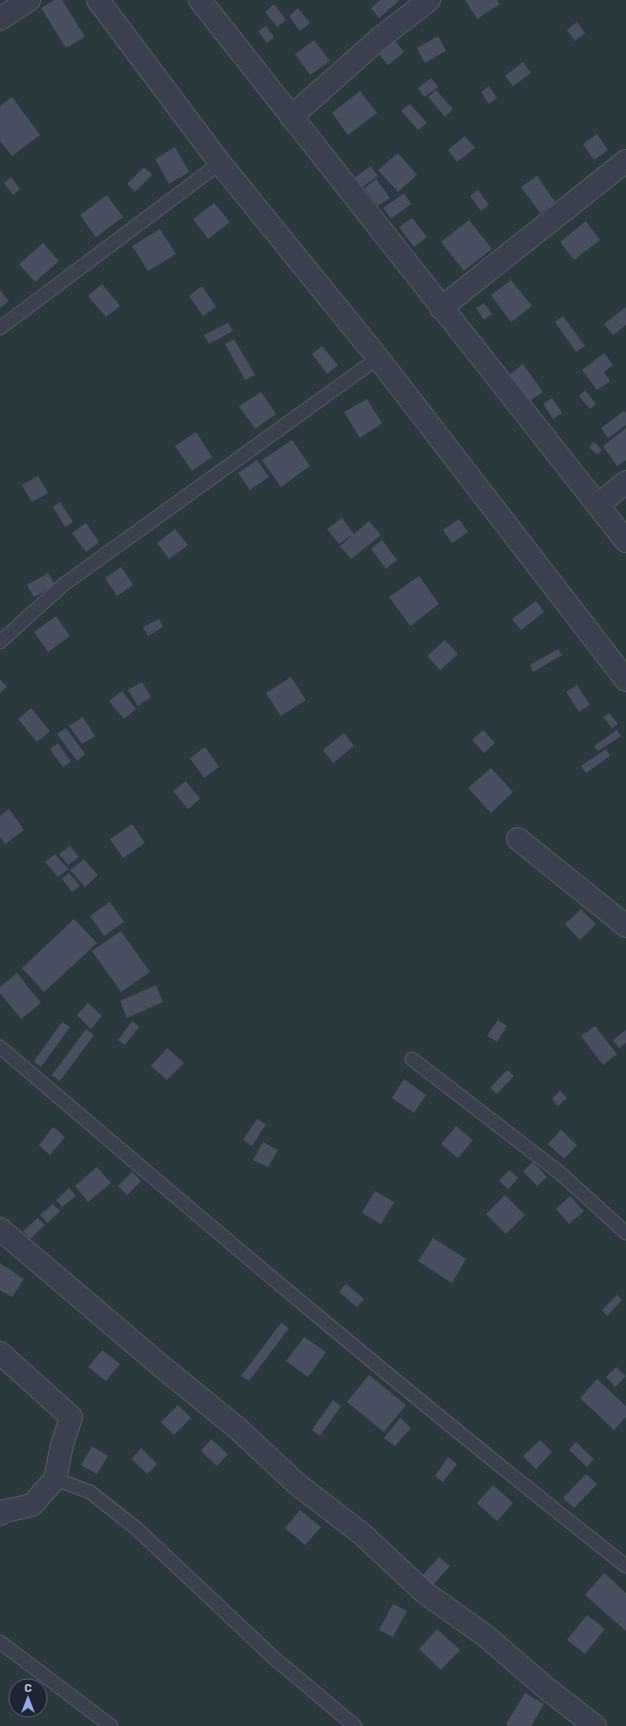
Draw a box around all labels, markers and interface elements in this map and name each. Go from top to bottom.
north arrow [8,1678,48,1718]
text: С [24,1682,32,1695]

